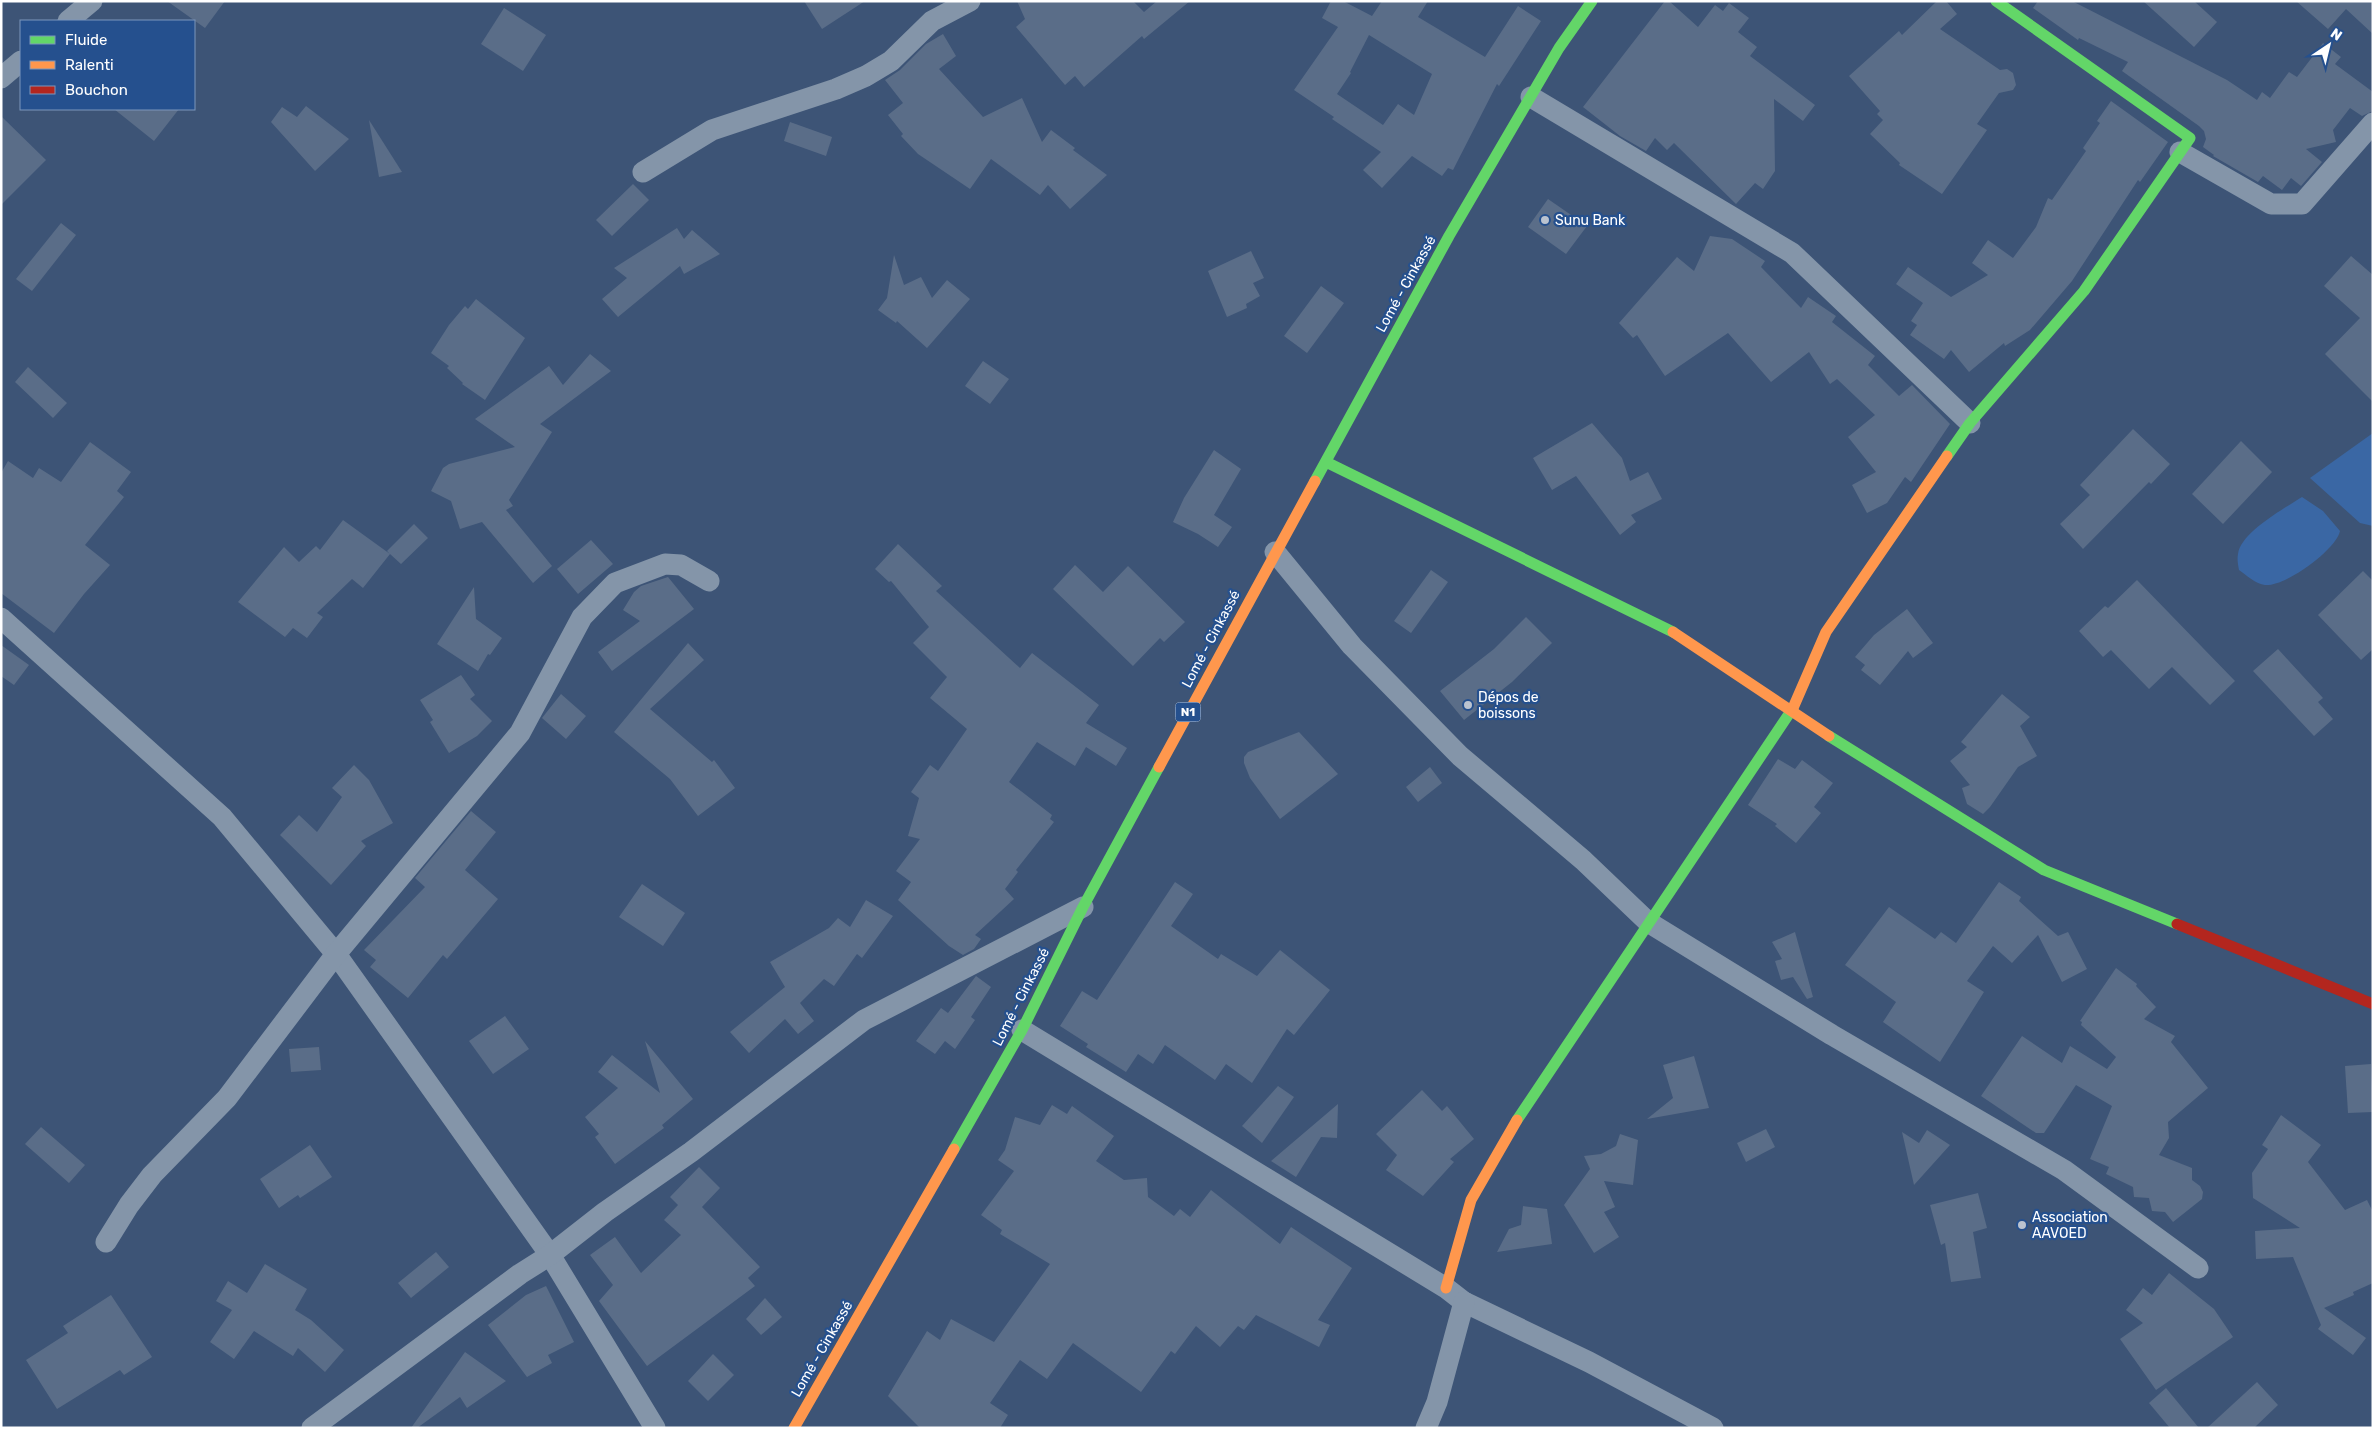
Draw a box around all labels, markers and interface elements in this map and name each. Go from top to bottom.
legend [20,20,195,110]
north arrow [2304,20,2354,70]
text: N [2327,25,2345,45]
text: Fluide [65,31,107,49]
text: Ralenti [65,56,114,74]
text: Bouchon [65,81,128,99]
place label: Sunu Bank [1555,212,1626,229]
marker: Sunu Bank [1539,214,1551,226]
street label: Lomé - Cinkassé [1372,233,1440,335]
street label: Lomé - Cinkassé [1178,587,1244,691]
place label: Dépos de boissons [1478,689,1539,722]
marker: Dépos de boissons [1462,699,1474,711]
road number: N1 [1176,702,1200,722]
street label: Lomé - Cinkassé [989,945,1053,1049]
place label: Association AAVOED [2032,1209,2108,1242]
marker: Association AAVOED [2016,1219,2028,1231]
street label: Lomé - Cinkassé [788,1298,856,1400]

